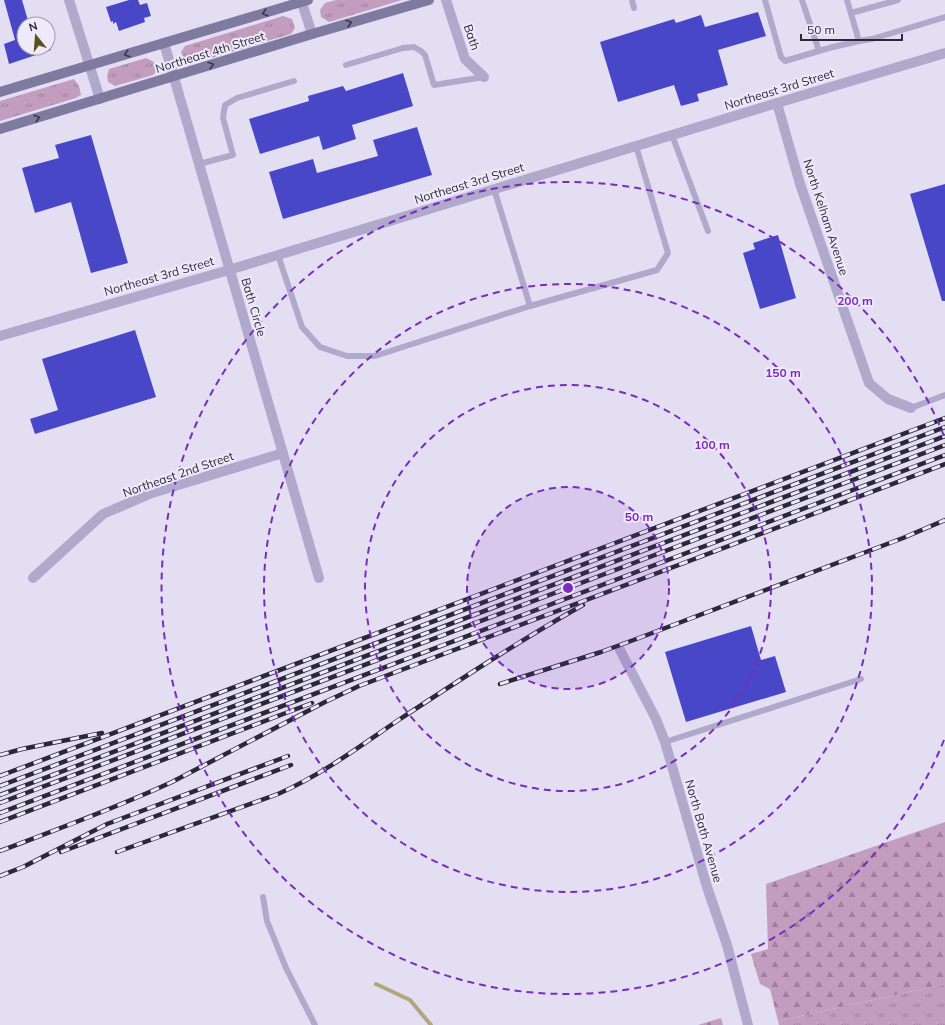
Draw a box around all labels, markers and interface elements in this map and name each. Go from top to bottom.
one-way arrow [261,8,268,17]
north arrow [16,16,56,56]
scale bar [801,16,902,42]
text: N [27,19,39,34]
one-way arrow [345,19,352,28]
street label: Bath [461,22,483,52]
text: 50 m [807,22,835,37]
street label: Northeast 4th Street [154,28,266,76]
one-way arrow [123,49,130,58]
one-way arrow [207,61,214,70]
street label: Northeast 3rd Street [722,65,836,113]
one-way arrow [34,114,41,123]
street label: North Kelham Avenue [800,157,852,277]
street label: Northeast 3rd Street [412,159,526,207]
street label: Northeast 3rd Street [102,253,216,299]
street label: Bath Circle [238,276,270,338]
text: 200 m [837,293,873,308]
text: 150 m [765,365,801,380]
text: 100 m [694,437,730,452]
street label: Northeast 2nd Street [121,448,235,500]
text: 50 m [625,509,653,524]
centre of rings [561,581,575,595]
street label: North Bath Avenue [682,778,726,884]

